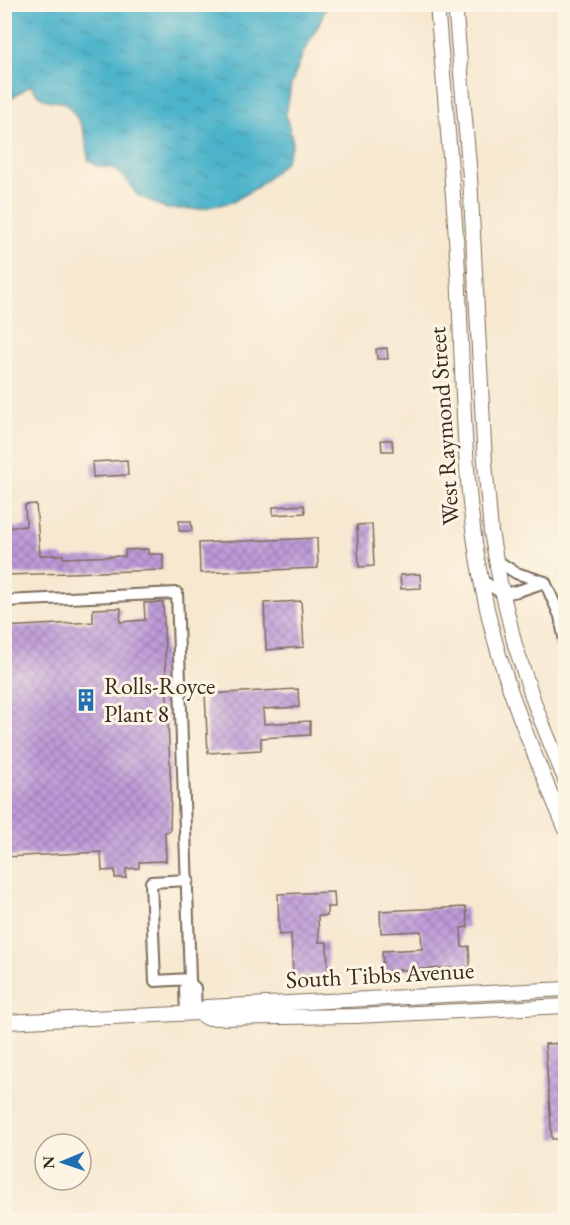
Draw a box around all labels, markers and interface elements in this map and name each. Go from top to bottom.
street label: West Raymond Street [421,325,466,526]
place label: Rolls-Royce Plant 8 [104,670,215,729]
building icon: Rolls-Royce Plant 8 [73,687,99,713]
street label: South Tibbs Avenue [285,954,475,995]
north arrow [33,1132,93,1192]
text: N [38,1156,59,1169]

